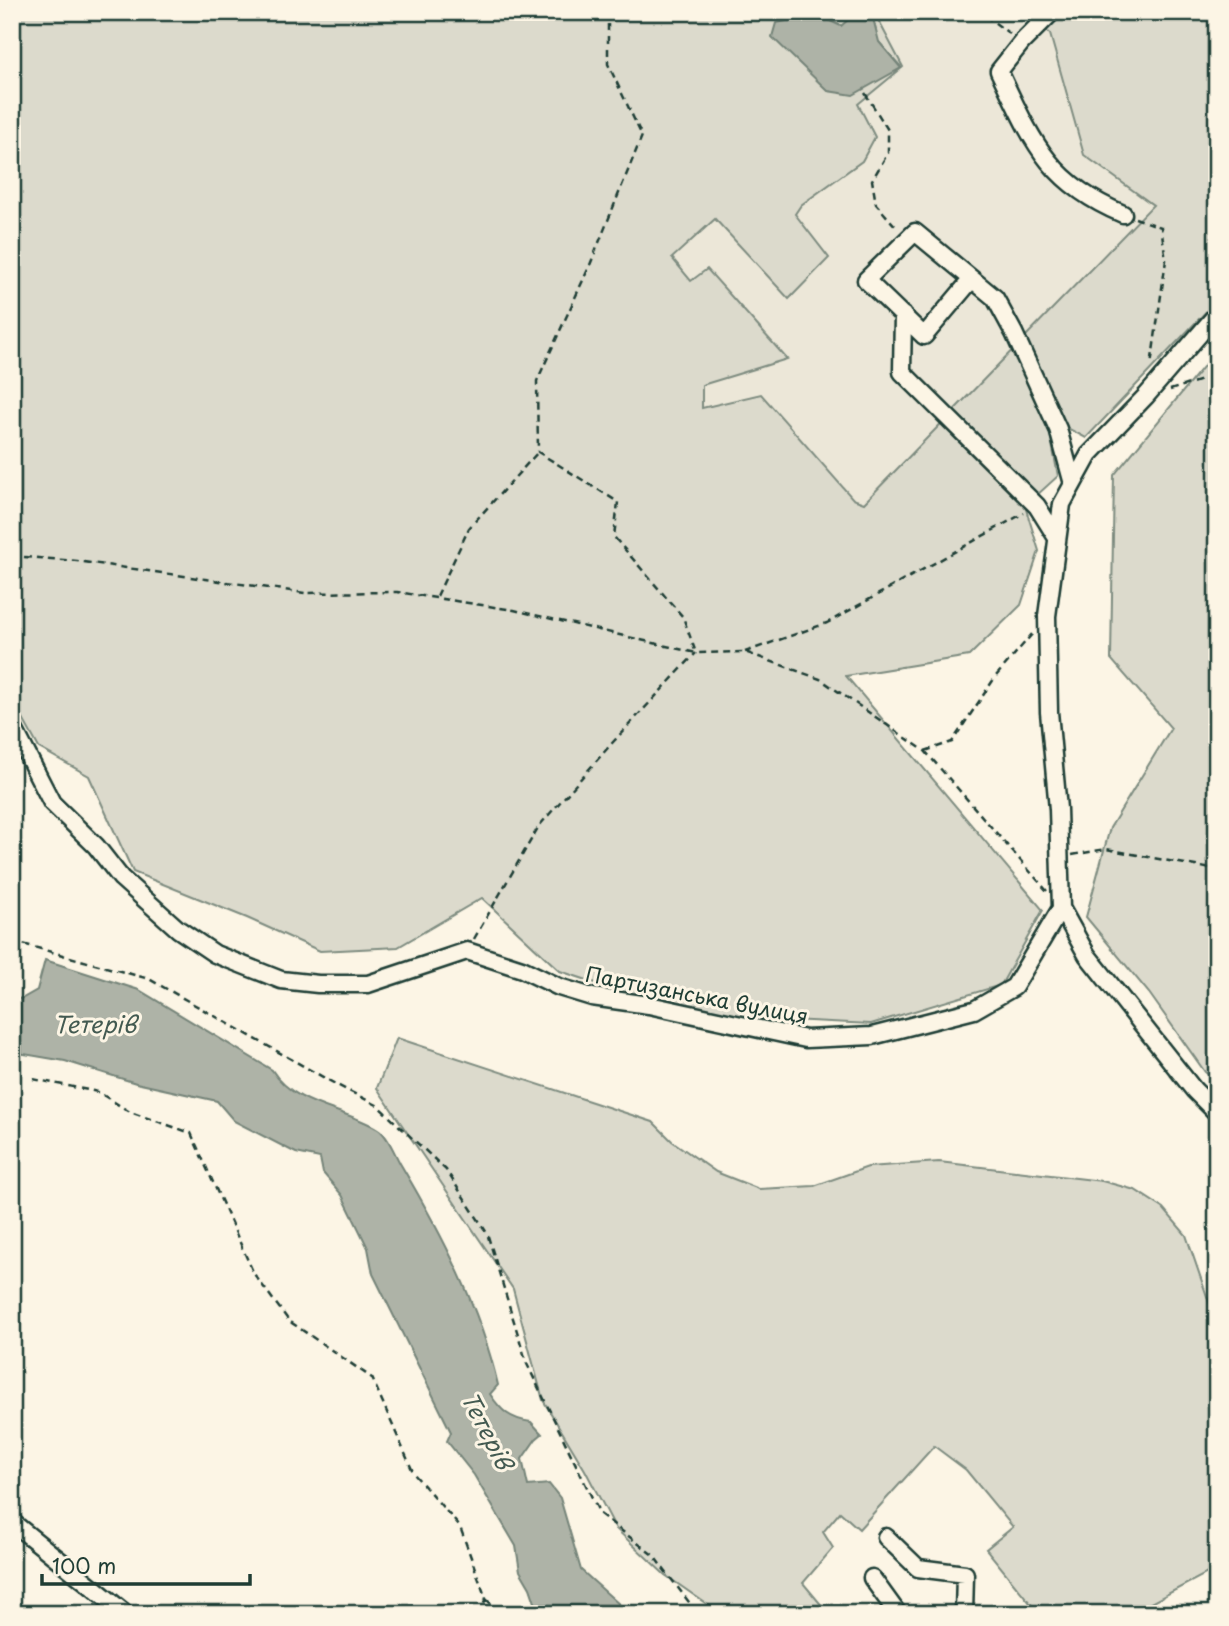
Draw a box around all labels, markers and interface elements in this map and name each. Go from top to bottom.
street label: Партизанська вулиця [583,957,811,1031]
water label: Тетерів [54,1006,140,1041]
water label: Тетерів [454,1385,524,1478]
scale bar [42,1542,250,1586]
text: 100 m [52,1549,116,1581]

